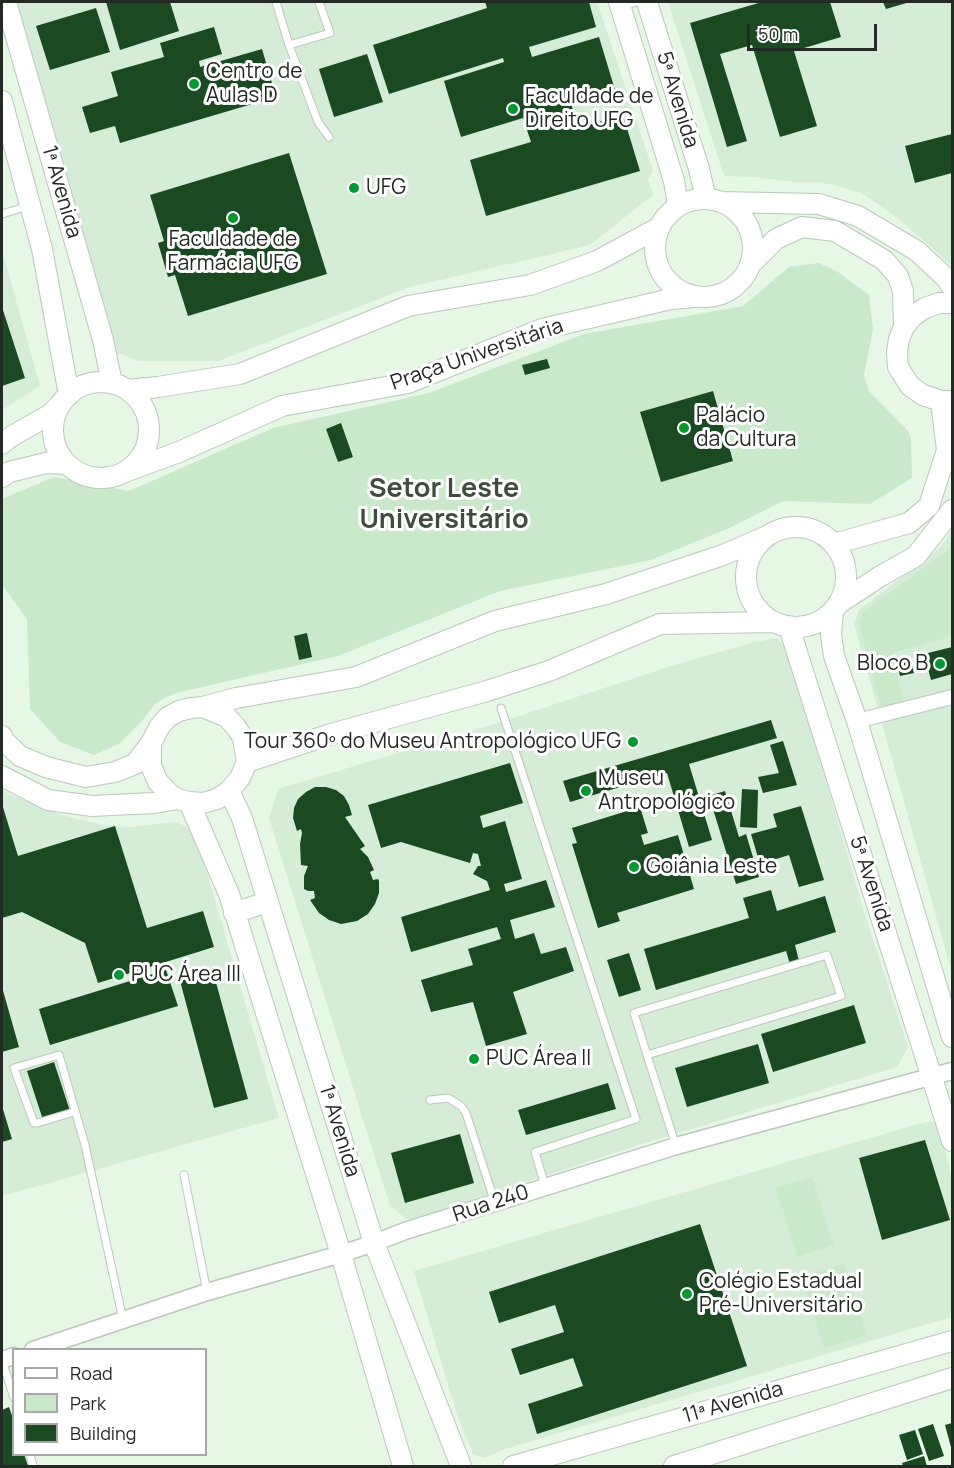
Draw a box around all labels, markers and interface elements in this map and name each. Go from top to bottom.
scale bar [750,12,880,50]
text: 50 m [758,22,798,46]
street label: 5ª Avenida [650,49,704,151]
place label: Centro de Aulas D [206,59,303,109]
marker: Centro de Aulas D [187,77,201,91]
place label: Faculdade de Direito UFG [525,84,654,134]
marker: Faculdade de Direito UFG [506,102,520,116]
street label: 1ª Avenida [36,143,86,241]
place label: UFG [366,175,406,201]
marker: UFG [347,181,361,195]
marker: Faculdade de Farmácia UFG [226,211,240,225]
place label: Faculdade de Farmácia UFG [167,227,299,277]
street label: Praça Universitária [387,314,567,396]
place label: Palácio da Cultura [696,403,796,453]
marker: Palácio da Cultura [677,421,691,435]
district label: Setor Leste Universitário [359,473,529,536]
place label: Bloco B [857,651,928,677]
marker: Bloco B [933,657,947,671]
place label: Tour 360º do Museu Antropológico UFG [244,729,621,755]
marker: Tour 360º do Museu Antropológico UFG [626,735,640,749]
place label: Museu Antropológico [598,766,735,816]
marker: Museu Antropológico [579,784,593,798]
street label: 5ª Avenida [844,833,898,935]
place label: Goiânia Leste [646,854,777,880]
marker: Goiânia Leste [627,860,641,874]
place label: PUC Área III [131,962,241,988]
marker: PUC Área III [112,968,126,982]
place label: PUC Área II [486,1046,591,1072]
marker: PUC Área II [467,1052,481,1066]
street label: 1ª Avenida [313,1082,365,1180]
street label: Rua 240 [450,1180,532,1228]
place label: Colégio Estadual Pré-Universitário [699,1269,863,1319]
marker: Colégio Estadual Pré-Universitário [680,1287,694,1301]
legend [12,1348,207,1456]
text: Road [70,1361,113,1385]
street label: 11ª Avenida [680,1377,786,1429]
text: Park [70,1391,106,1415]
text: Building [70,1421,136,1445]

